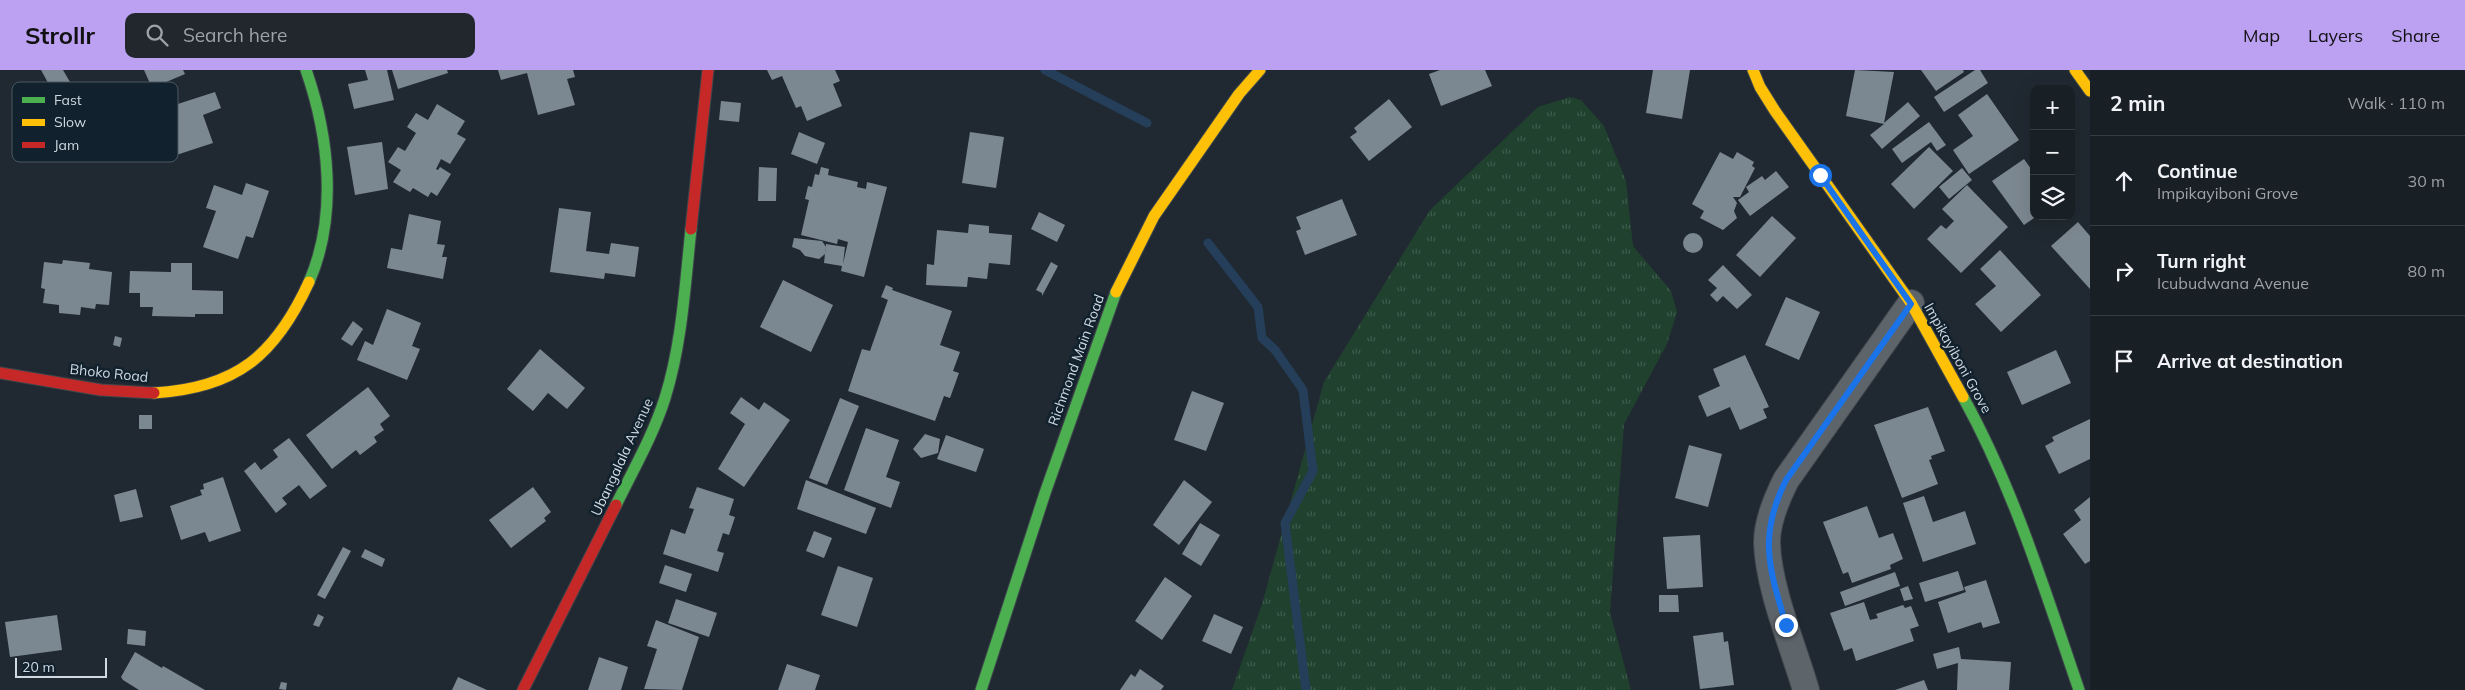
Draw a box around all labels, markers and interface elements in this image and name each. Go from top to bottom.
search box [125,13,475,58]
text: Strollr [25,20,95,50]
icon: search [143,21,171,49]
text: Search here [183,23,287,47]
text: Map [2243,24,2280,47]
text: Layers [2308,24,2363,47]
text: Share [2391,24,2440,47]
legend [12,82,178,162]
map controls [2030,85,2075,220]
button: + [2030,85,2075,130]
text: 2 min [2110,90,2165,116]
text: Fast [54,91,82,109]
text: Walk · 110 m [2347,93,2445,113]
text: Slow [54,113,86,131]
button: − [2030,130,2075,175]
text: Jam [54,136,79,154]
text: Continue [2157,159,2237,183]
route start [1809,164,1832,187]
icon: ahead [2110,167,2138,195]
text: 30 m [2408,171,2445,191]
button: layers [2030,175,2075,220]
text: Impikayiboni Grove [2157,183,2298,203]
text: Turn right [2157,249,2246,273]
icon: right [2110,257,2138,285]
text: 80 m [2408,261,2445,281]
text: Icubudwana Avenue [2157,273,2309,293]
street label: Richmond Main Road [1044,292,1108,428]
street label: Impikayiboni Grove [1920,300,1996,416]
icon: arrive [2110,347,2138,375]
text: Arrive at destination [2157,349,2343,373]
street label: Bhoko Road [69,360,149,386]
street label: Ubangalala Avenue [587,395,657,519]
route end [1775,614,1798,637]
scale bar [15,655,108,678]
text: 20 m [22,658,55,676]

